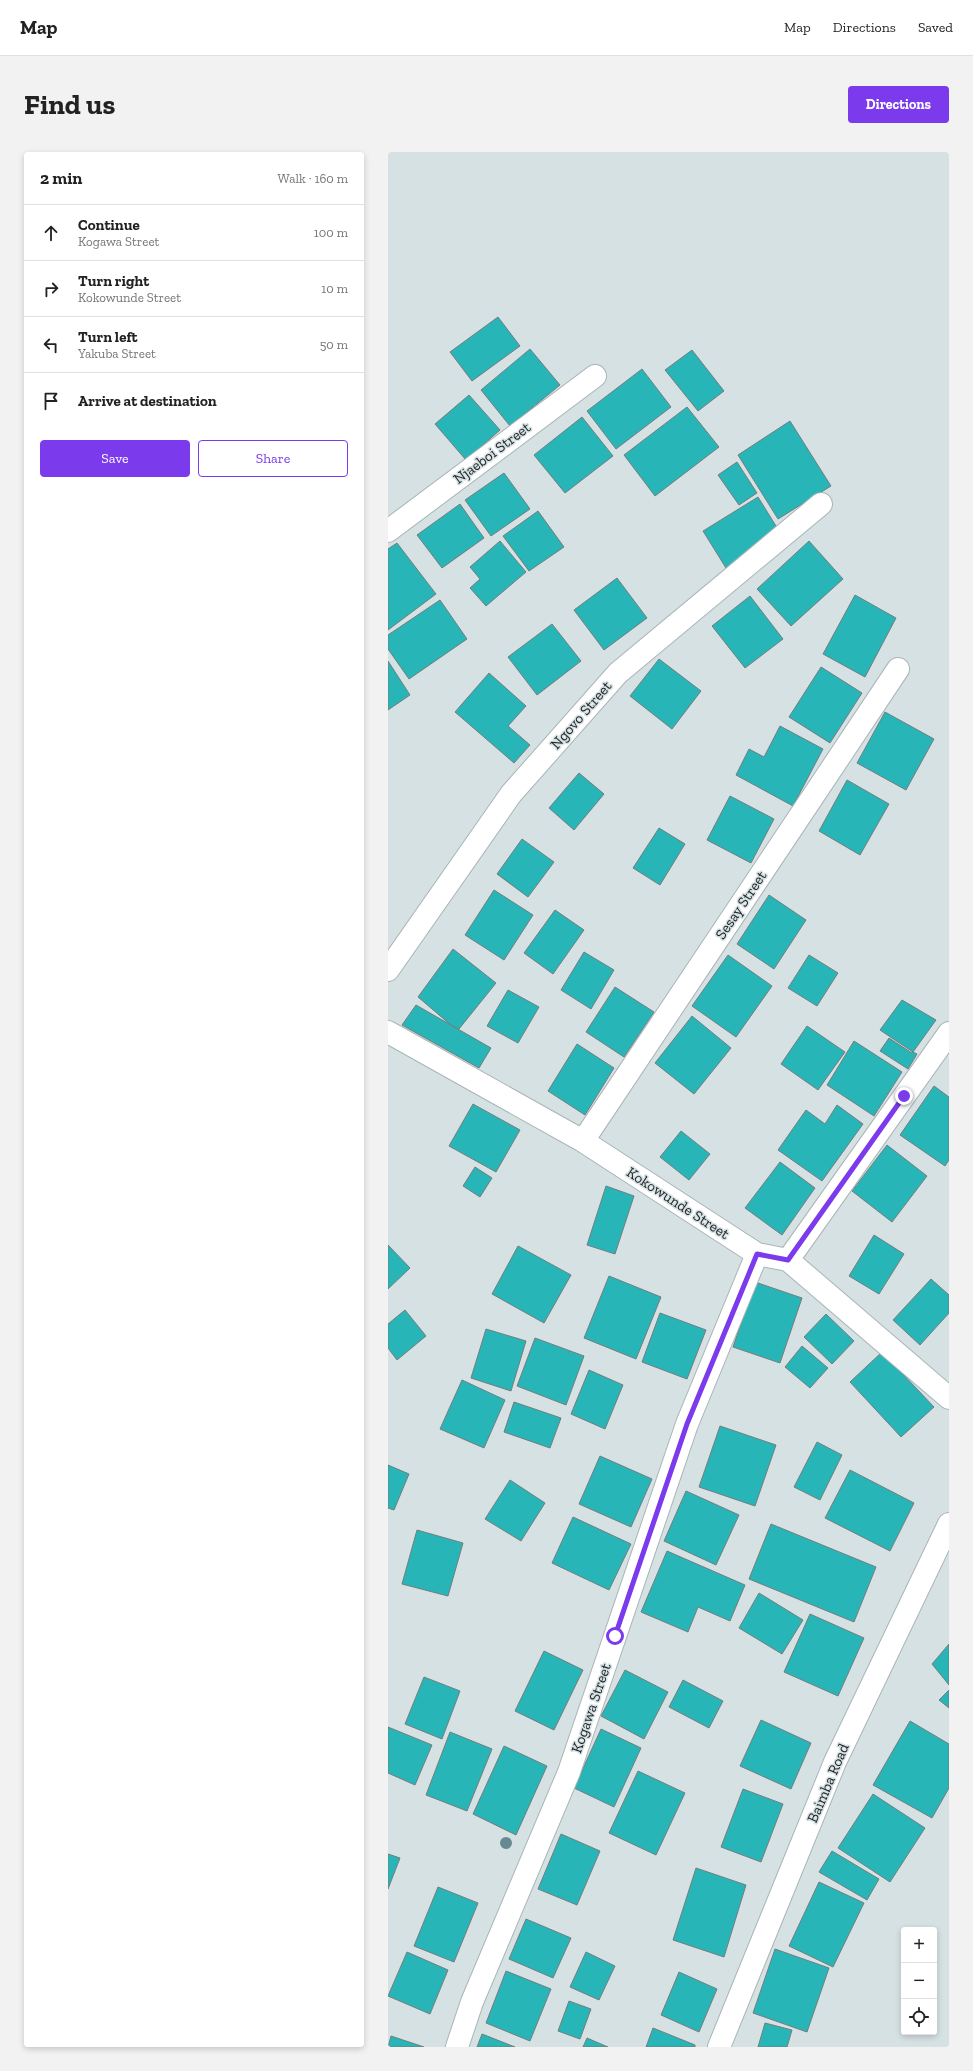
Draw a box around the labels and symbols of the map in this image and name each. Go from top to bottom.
street label: Njaeboi Street [450,418,534,488]
street label: Ngovo Street [547,677,616,753]
street label: Sesay Street [712,867,771,943]
route end [895,1087,913,1105]
street label: Kokowunde Street [623,1163,733,1243]
route start [606,1627,624,1645]
street label: Kogawa Street [567,1660,615,1755]
street label: Baimba Road [803,1740,853,1825]

